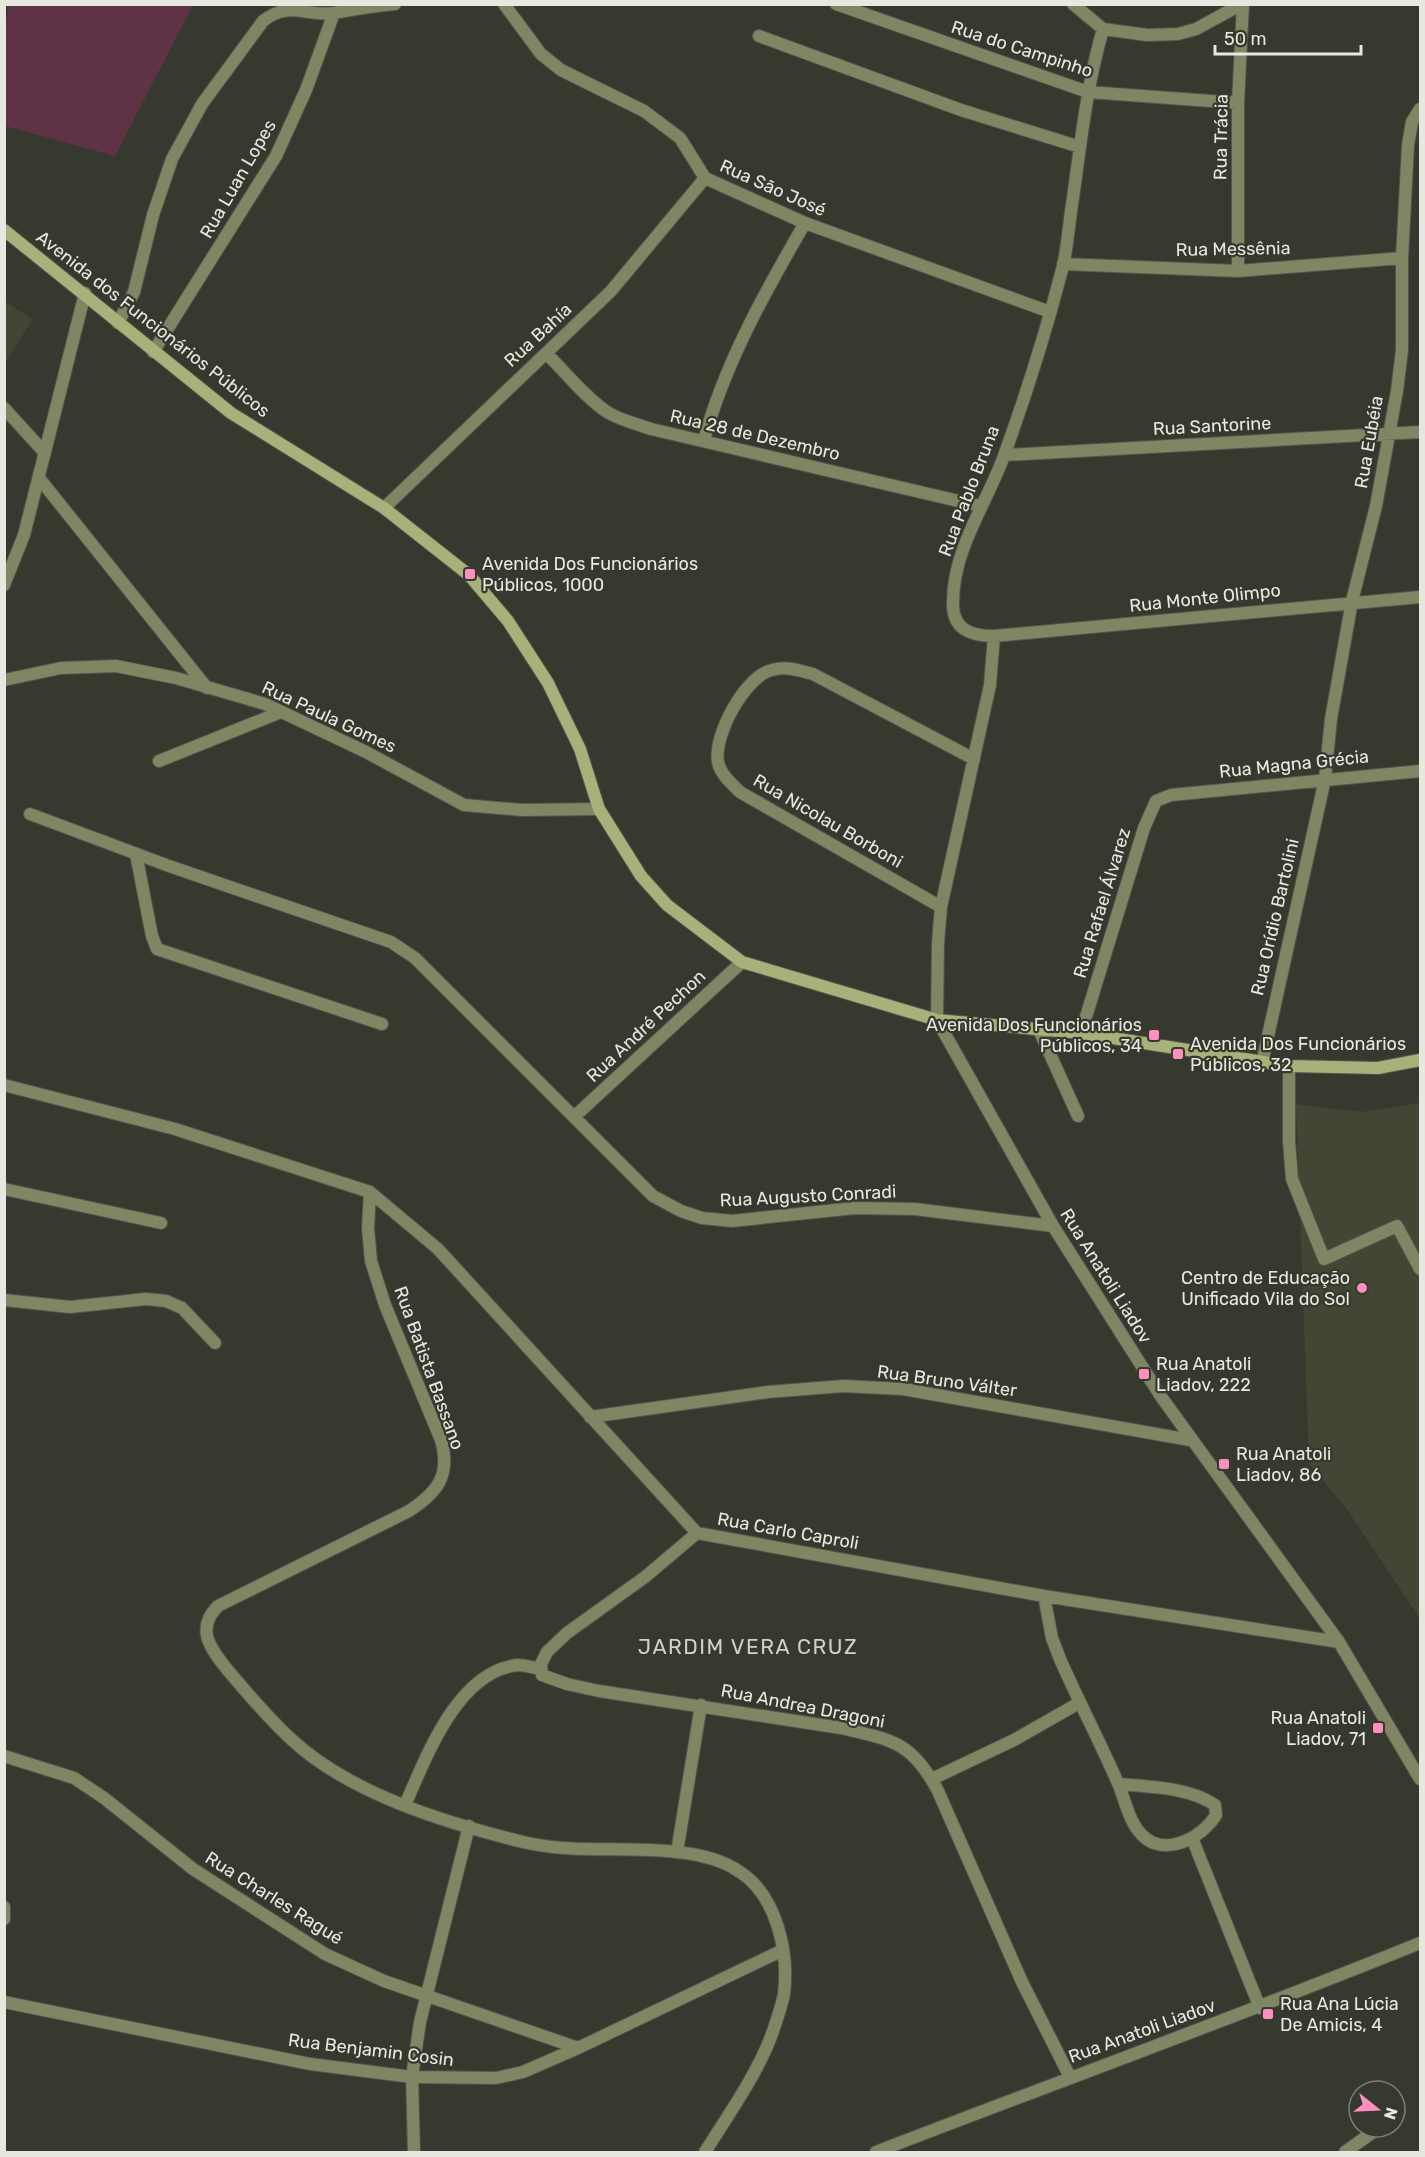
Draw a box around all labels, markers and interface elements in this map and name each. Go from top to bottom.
street label: Rua do Campinho [948,16,1096,82]
scale bar [1215,18,1360,56]
text: 50 m [1224,28,1267,50]
street label: Rua Trácia [1209,94,1233,180]
street label: Rua Luan Lopes [195,116,281,242]
street label: Rua São José [717,155,829,221]
street label: Avenida dos Funcionários Públicos [32,226,274,422]
street label: Rua Messênia [1175,237,1291,261]
street label: Rua Bahía [500,298,576,372]
street label: Rua Eubéia [1350,394,1388,490]
street label: Rua 28 de Dezembro [668,405,842,465]
street label: Rua Santorine [1152,412,1272,440]
street label: Rua Pablo Bruna [934,422,1004,560]
place label: Avenida Dos Funcionários Públicos, 1000 [482,553,698,596]
marker: Avenida Dos Funcionários Públicos, 1000 [463,567,477,581]
street label: Rua Monte Olimpo [1128,579,1282,617]
street label: Rua Paula Gomes [258,676,400,758]
street label: Rua Magna Grécia [1218,745,1370,783]
street label: Rua Nicolau Borboni [749,769,907,873]
street label: Rua Rafael Álvarez [1069,825,1135,981]
street label: Rua Orídio Bartolini [1246,836,1304,998]
street label: Rua André Pechon [582,965,710,1087]
place label: Avenida Dos Funcionários Públicos, 34 [926,1014,1142,1057]
marker: Avenida Dos Funcionários Públicos, 34 [1147,1028,1161,1042]
place label: Avenida Dos Funcionários Públicos, 32 [1190,1033,1406,1076]
marker: Avenida Dos Funcionários Públicos, 32 [1171,1047,1185,1061]
street label: Rua Augusto Conradi [719,1180,897,1212]
street label: Rua Anatoli Liadov [1056,1204,1156,1348]
place label: Centro de Educação Unificado Vila do Sol [1181,1267,1350,1310]
marker: Centro de Educação Unificado Vila do Sol [1355,1281,1369,1295]
street label: Rua Batista Bassano [389,1283,469,1453]
place label: Rua Anatoli Liadov, 222 [1156,1353,1251,1396]
street label: Rua Bruno Válter [876,1360,1018,1402]
marker: Rua Anatoli Liadov, 222 [1137,1367,1151,1381]
place label: Rua Anatoli Liadov, 86 [1236,1443,1331,1486]
marker: Rua Anatoli Liadov, 86 [1217,1457,1231,1471]
street label: Rua Carlo Caproli [716,1508,860,1554]
district label: JARDIM VERA CRUZ [638,1634,858,1659]
street label: Rua Andrea Dragoni [719,1679,887,1733]
place label: Rua Anatoli Liadov, 71 [1271,1707,1366,1750]
marker: Rua Anatoli Liadov, 71 [1371,1721,1385,1735]
street label: Rua Charles Ragué [201,1847,347,1949]
place label: Rua Ana Lúcia De Amicis, 4 [1280,1993,1399,2036]
street label: Rua Anatoli Liadov [1065,1994,1219,2068]
marker: Rua Ana Lúcia De Amicis, 4 [1261,2007,1275,2021]
street label: Rua Benjamin Cosin [287,2029,455,2071]
north arrow [1347,2079,1407,2139]
text: N [1380,2105,1402,2122]

